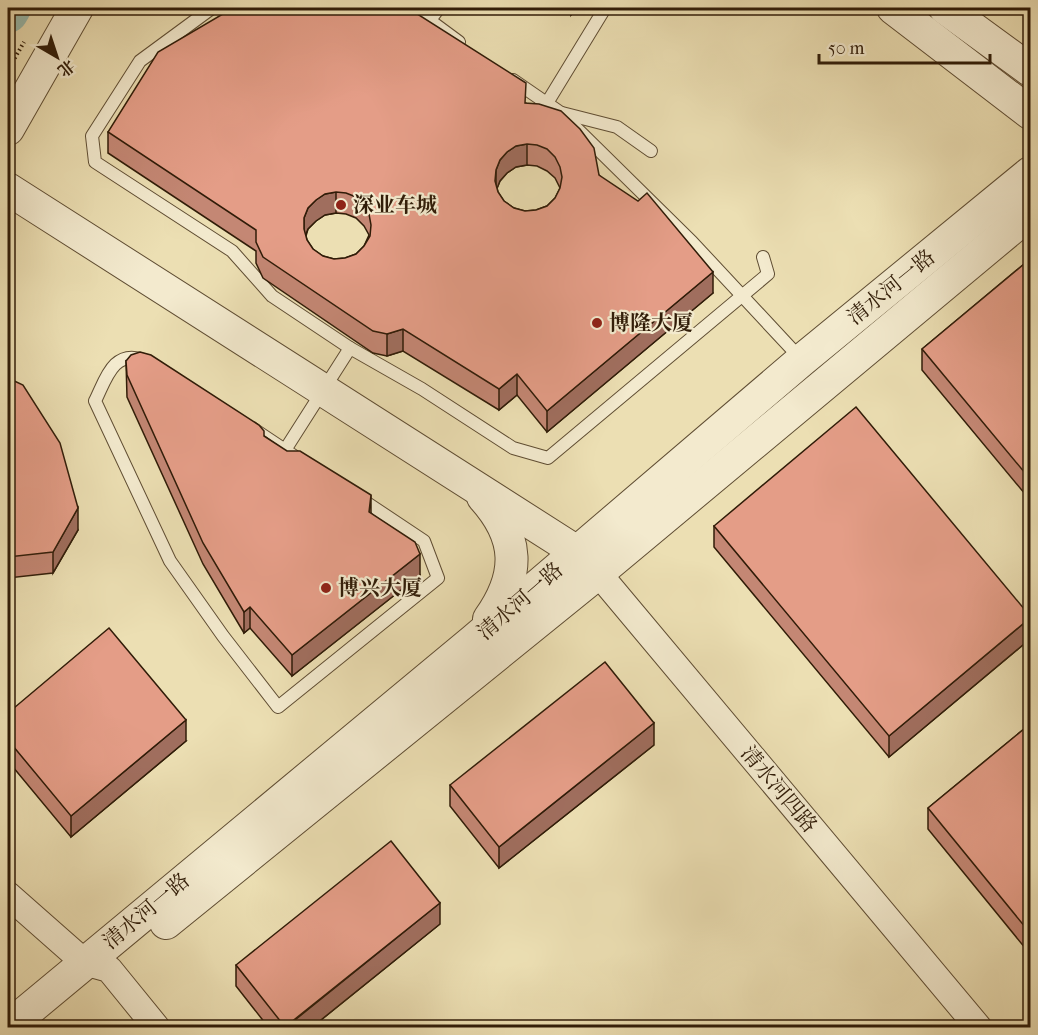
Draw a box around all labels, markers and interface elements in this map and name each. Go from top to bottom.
north arrow [27,27,87,87]
scale bar [819,27,990,65]
text: 50 m [828,38,865,59]
text: 北 [54,56,78,81]
place label: 深业车城 [353,193,437,217]
marker: 深业车城 [334,198,348,212]
street label: 清水河一路 [843,245,939,329]
place label: 博隆大厦 [609,311,693,335]
marker: 博隆大厦 [590,316,604,330]
street label: 清水河一路 [473,558,567,644]
place label: 博兴大厦 [338,576,422,600]
marker: 博兴大厦 [319,581,333,595]
street label: 清水河四路 [736,741,822,837]
street label: 清水河一路 [98,868,194,954]

